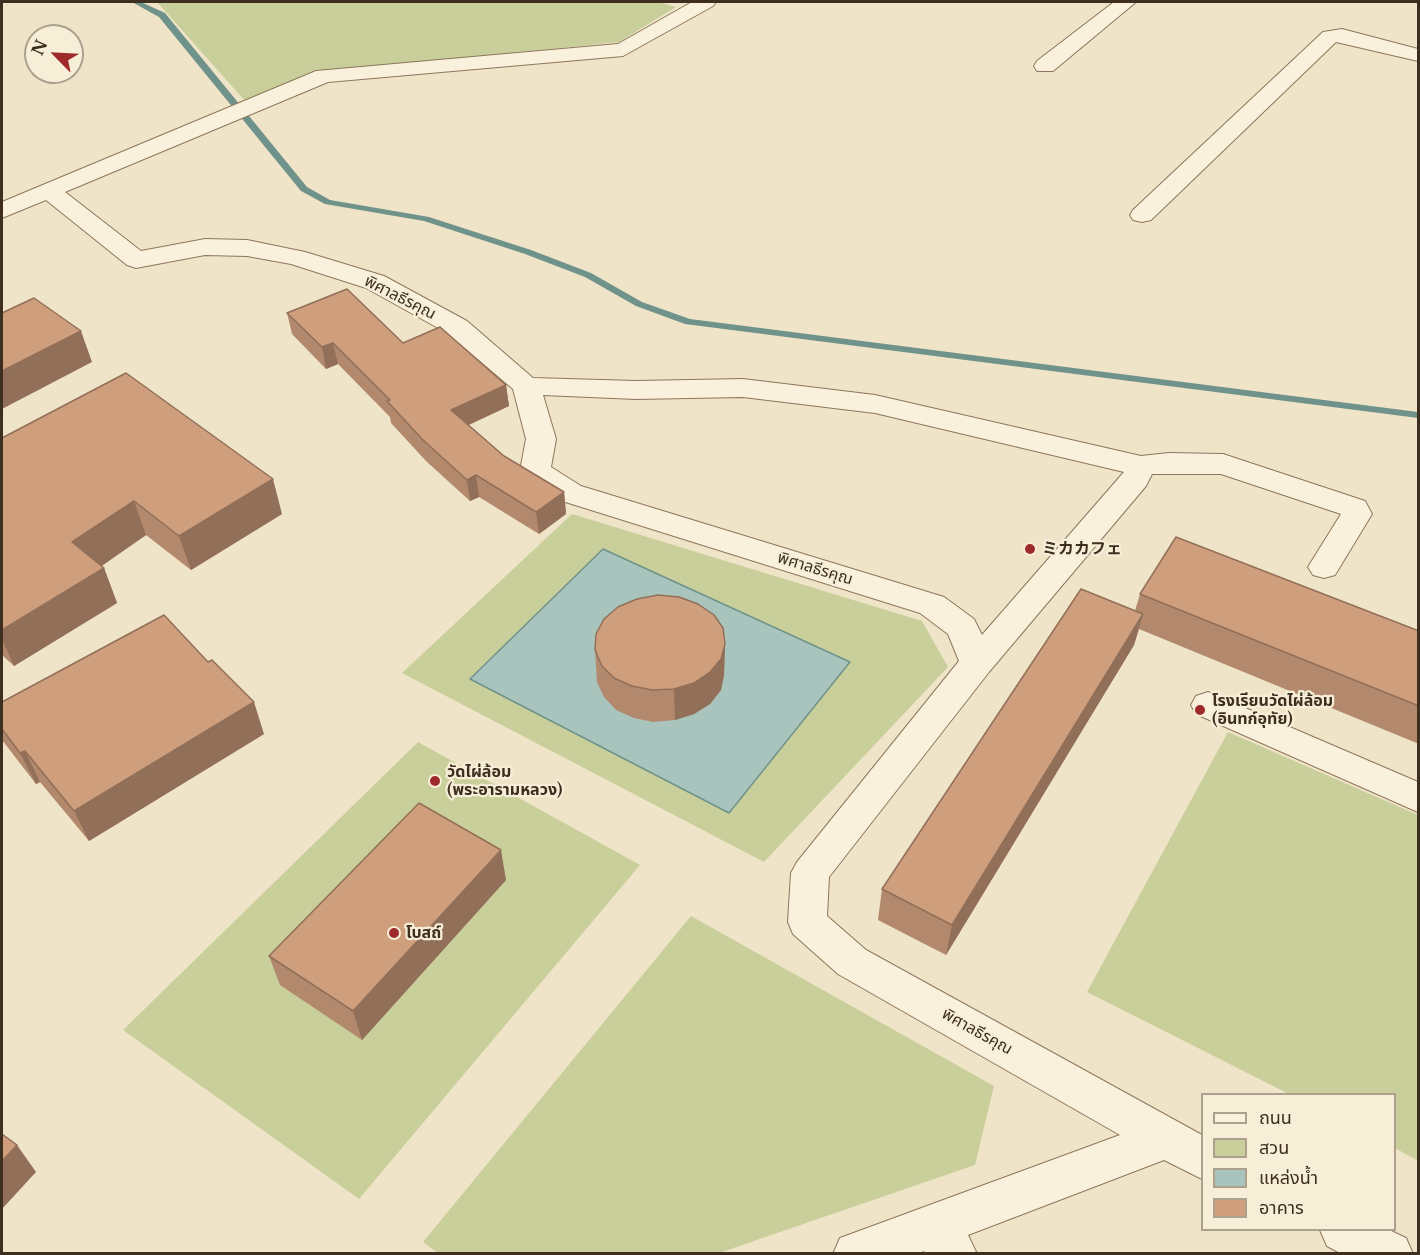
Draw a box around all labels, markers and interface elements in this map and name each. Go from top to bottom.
north arrow [24,24,84,84]
text: N [27,37,52,58]
street label: พิศาลธีรคุณ [361,272,439,324]
place label: ミカカフェ [1042,539,1122,559]
marker: ミカカフェ [1023,542,1037,556]
street label: พิศาลธีรคุณ [775,548,855,590]
place label: โรงเรียนวัดไผ่ล้อม (อินทก์อุทัย) [1212,691,1333,729]
marker: โรงเรียนวัดไผ่ล้อม (อินทก์อุทัย) [1193,703,1207,717]
place label: วัดไผ่ล้อม (พระอารามหลวง) [447,762,563,800]
marker: วัดไผ่ล้อม (พระอารามหลวง) [428,774,442,788]
place label: โบสถ์ [406,923,441,943]
marker: โบสถ์ [387,926,401,940]
street label: พิศาลธีรคุณ [938,1005,1016,1059]
legend [1201,1093,1396,1231]
text: ถนน [1259,1107,1292,1129]
text: สวน [1259,1137,1289,1159]
text: แหล่งน้ำ [1259,1167,1318,1189]
text: อาคาร [1259,1197,1304,1219]

